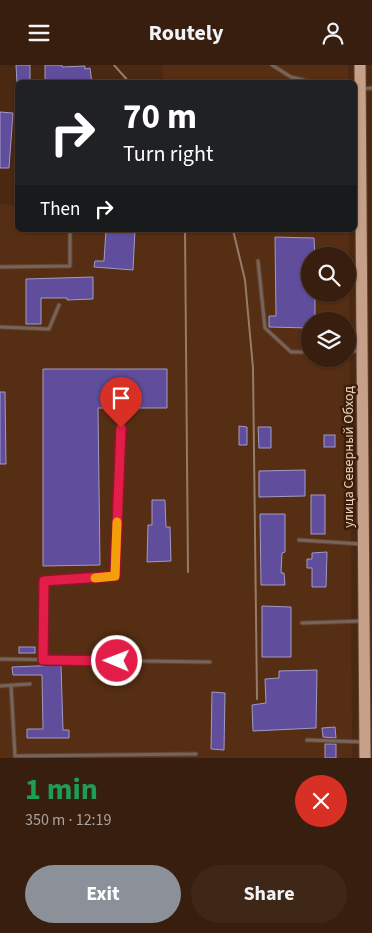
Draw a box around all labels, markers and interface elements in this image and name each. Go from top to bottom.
text: Routely [148,17,224,49]
icon: menu [25,19,53,47]
icon: person [319,19,347,47]
text: 70 m [123,92,197,142]
icon: right [40,100,105,165]
text: Turn right [123,138,213,170]
icon: right [90,195,118,223]
text: Then [40,196,80,223]
map controls [301,247,356,367]
button: search [301,247,356,302]
button: layers [301,312,356,367]
pin [100,377,142,428]
icon: arrive [107,384,135,412]
street label: улица Северный Обход [339,385,359,528]
position arrow [90,634,142,686]
text: 1 min [25,768,98,811]
button: close [295,775,347,827]
text: 350 m · 12:19 [25,809,112,831]
button: Exit [25,865,181,923]
button: Share [191,865,347,923]

